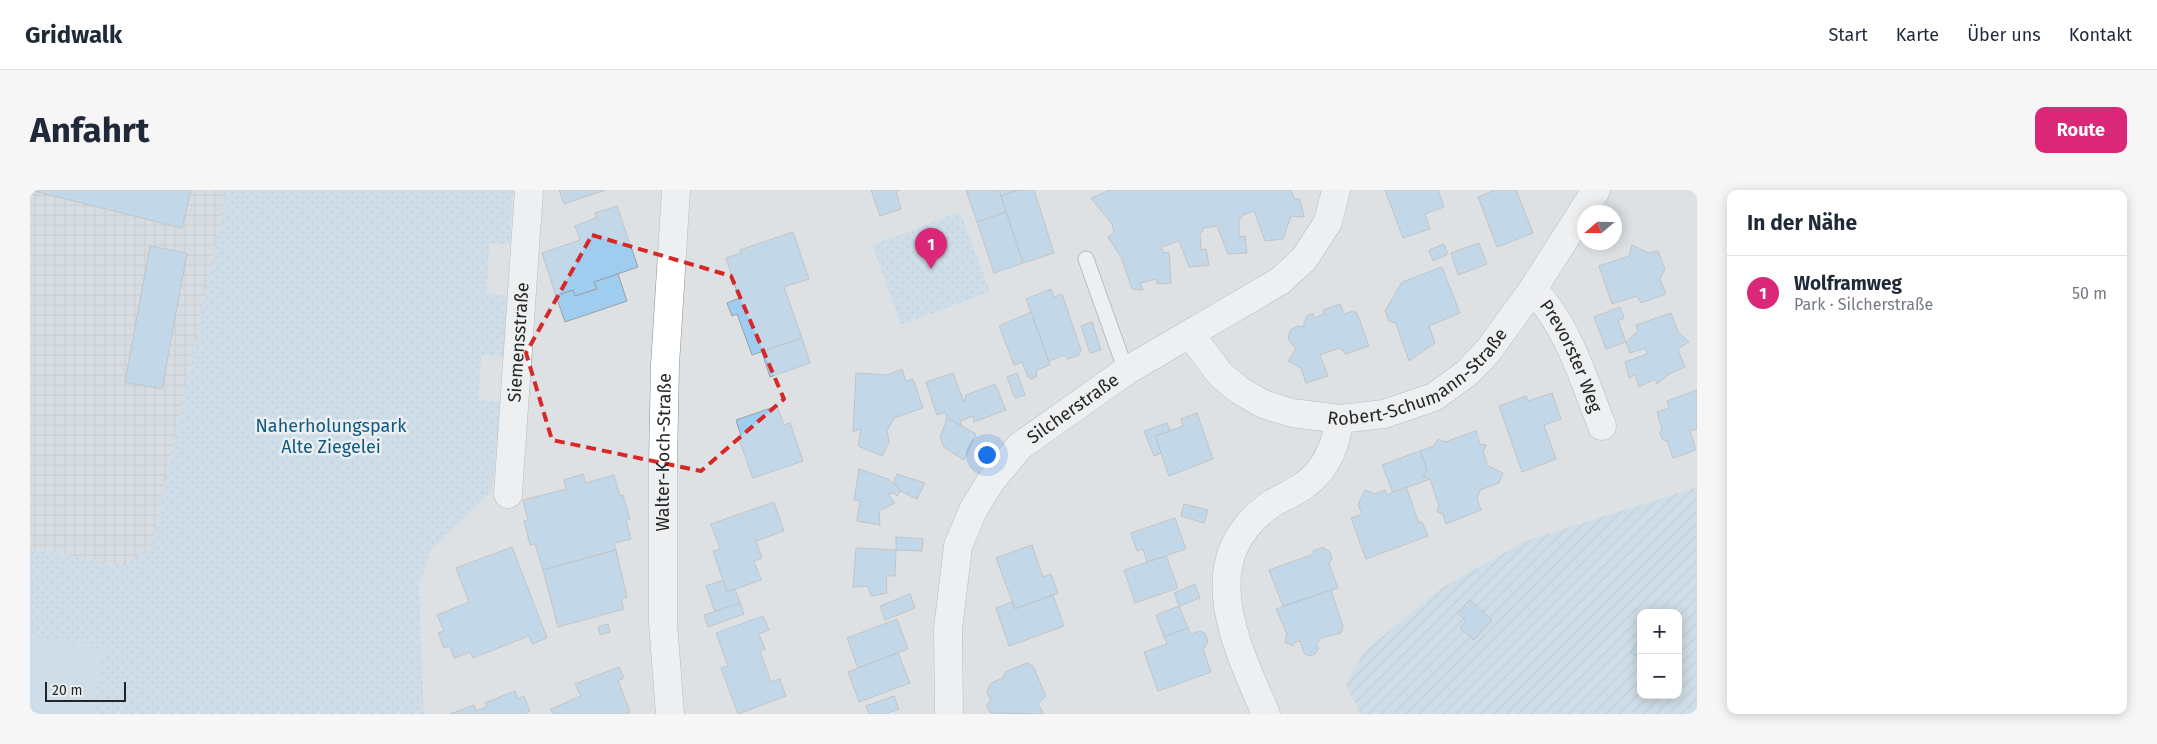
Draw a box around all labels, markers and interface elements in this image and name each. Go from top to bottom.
text: Gridwalk [25,21,122,49]
text: Start [1828,24,1868,46]
text: Karte [1896,24,1939,46]
text: Über uns [1967,24,2041,46]
text: Kontakt [2069,24,2132,46]
button: Route [2035,107,2127,153]
text: Anfahrt [30,109,149,151]
north arrow [1577,205,1622,250]
text: In der Nähe [1747,210,1857,236]
pin: 1 [915,228,947,269]
text: Wolframweg [1794,272,1902,295]
street label: Siemensstraße [503,282,534,403]
text: 1 [1759,284,1767,303]
text: 50 m [2072,284,2107,303]
street label: Prevorster Weg [1535,295,1607,416]
text: Park · Silcherstraße [1794,295,1933,314]
street label: Robert-Schumann-Straße [1326,324,1512,430]
street label: Silcherstraße [1023,369,1123,449]
street label: Walter-Koch-Straße [652,373,676,531]
park label: Naherholungspark Alte Ziegelei [256,415,407,458]
your location [974,442,1000,468]
map controls [1637,609,1682,699]
button: + [1637,609,1682,654]
button: − [1637,654,1682,699]
scale bar [45,679,126,702]
text: 20 m [52,682,82,699]

